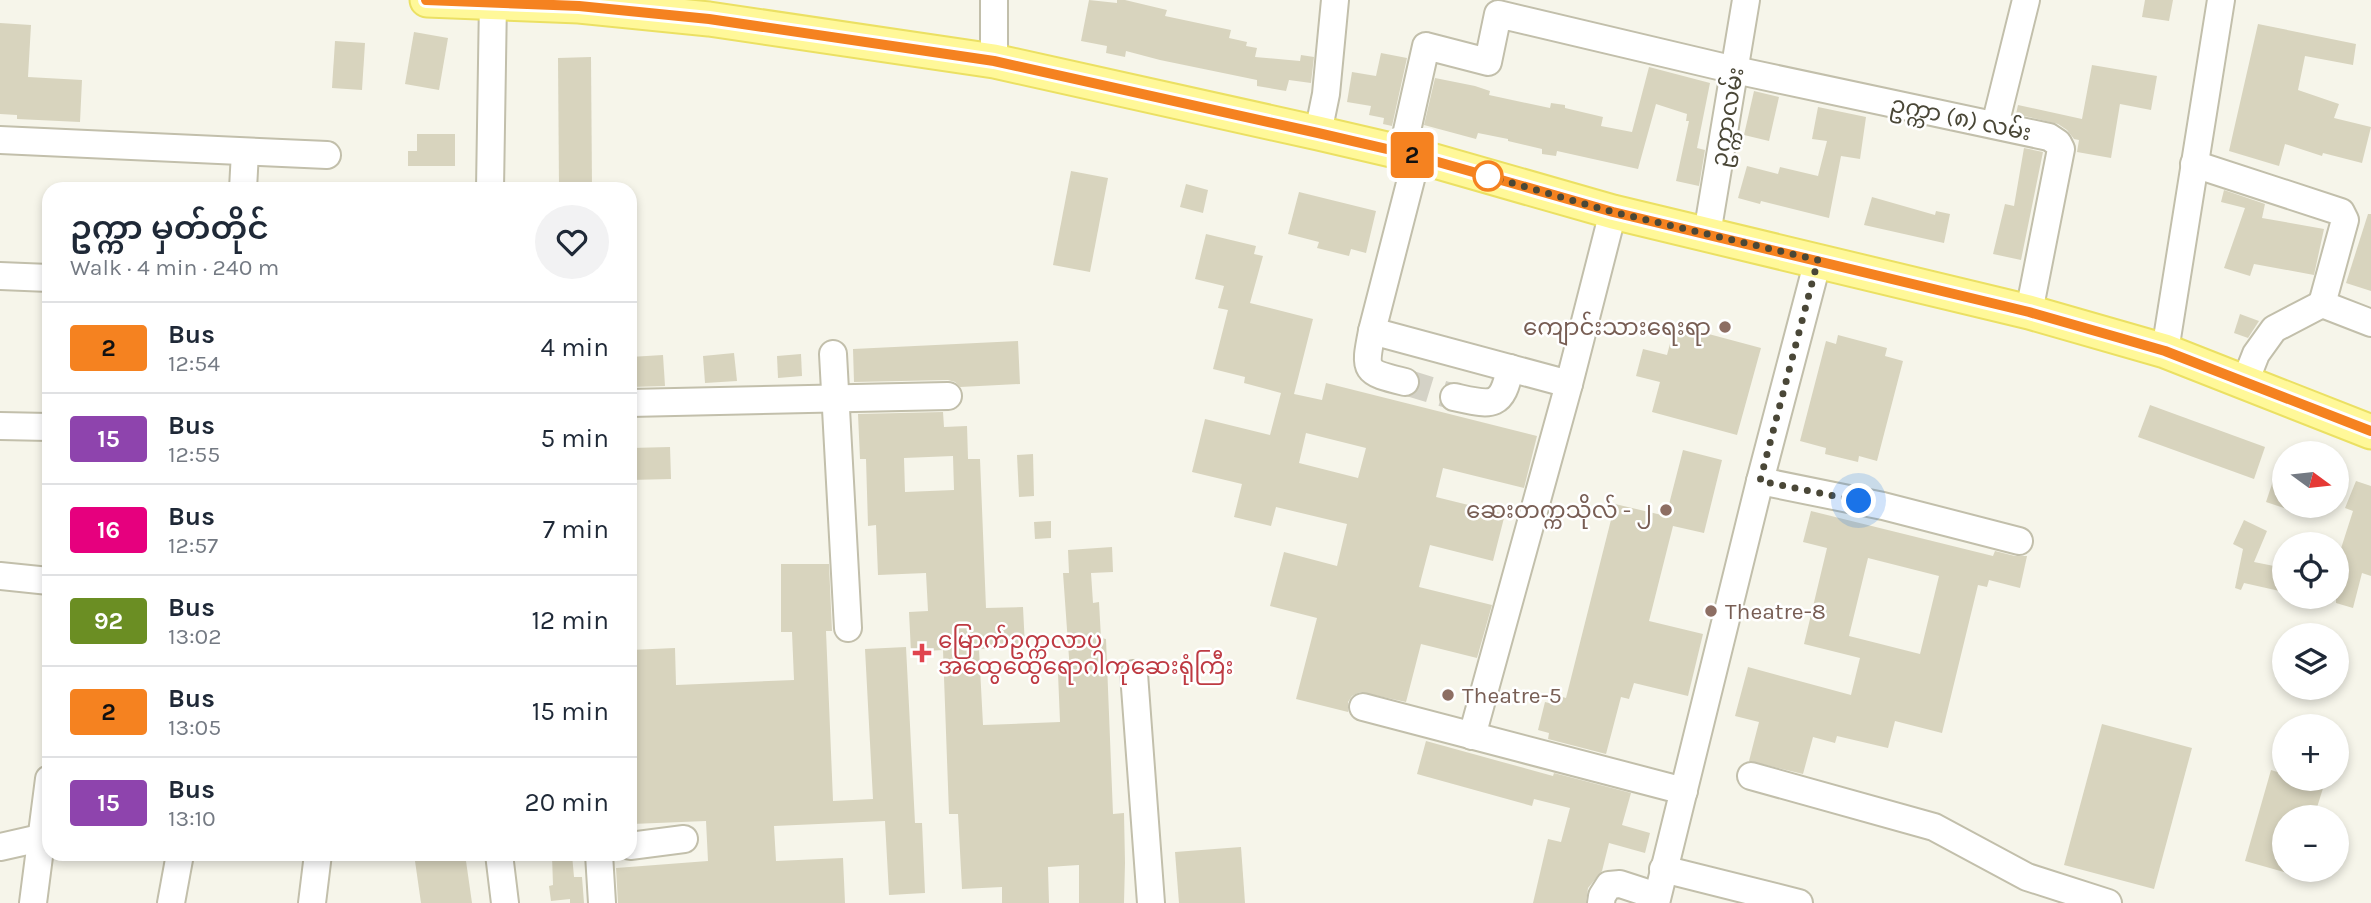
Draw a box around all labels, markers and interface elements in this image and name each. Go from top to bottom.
street label: ဥက္ကာလမ်း [1702,65,1754,170]
street label: ဥက္ကာ (၈) လမ်း [1887,87,2034,151]
line badge: 2 [1389,132,1435,178]
text: 2 [1405,141,1419,169]
unlabelled marker [1473,161,1503,191]
button: heart [535,205,609,279]
text: ဥက္ကာ မှတ်တိုင် [70,209,269,247]
text: Walk · 4 min · 240 m [70,254,279,281]
place label: ကျောင်းသားရေးရာ [1523,311,1711,346]
text: Bus [168,319,215,350]
marker: ကျောင်းသားရေးရာ [1717,319,1733,335]
text: 4 min [541,332,609,363]
text: 2 [101,334,116,362]
text: 12:54 [168,350,220,377]
text: Bus [168,410,215,441]
text: 5 min [540,423,609,454]
text: 15 [97,425,120,453]
text: 12:55 [168,441,220,468]
north arrow [2272,441,2348,518]
map controls [2272,441,2349,882]
your location [1841,483,1876,518]
place label: ဆေးတက္ကသိုလ် - ၂ [1466,494,1652,529]
text: Bus [168,501,215,532]
marker: ဆေးတက္ကသိုလ် - ၂ [1658,502,1674,518]
text: 7 min [543,514,609,545]
text: 16 [97,516,120,544]
text: 12:57 [168,532,218,559]
button: locate [2272,532,2349,609]
text: Bus [168,592,215,623]
place label: Theatre-8 [1725,598,1826,625]
marker: Theatre-8 [1703,603,1719,619]
text: 12 min [531,605,609,636]
text: 92 [94,607,123,635]
text: 13:02 [168,623,221,650]
button: layers [2272,623,2349,700]
place label: မြောက်ဥက္ကလာပ အထွေထွေရောဂါကုဆေးရုံကြီး [938,624,1233,685]
marker: မြောက်ဥက္ကလာပ အထွေထွေရောဂါကုဆေးရုံကြီး [912,643,932,663]
place label: Theatre-5 [1462,682,1562,709]
text: Bus [168,683,215,714]
marker: Theatre-5 [1440,687,1456,703]
text: 15 min [532,696,609,727]
text: 2 [101,698,116,726]
text: 13:05 [168,714,221,741]
button: + [2272,714,2349,791]
text: Bus [168,774,215,805]
text: 20 min [525,787,609,818]
text: 15 [97,789,120,817]
text: 13:10 [168,805,216,832]
button: − [2272,805,2349,882]

